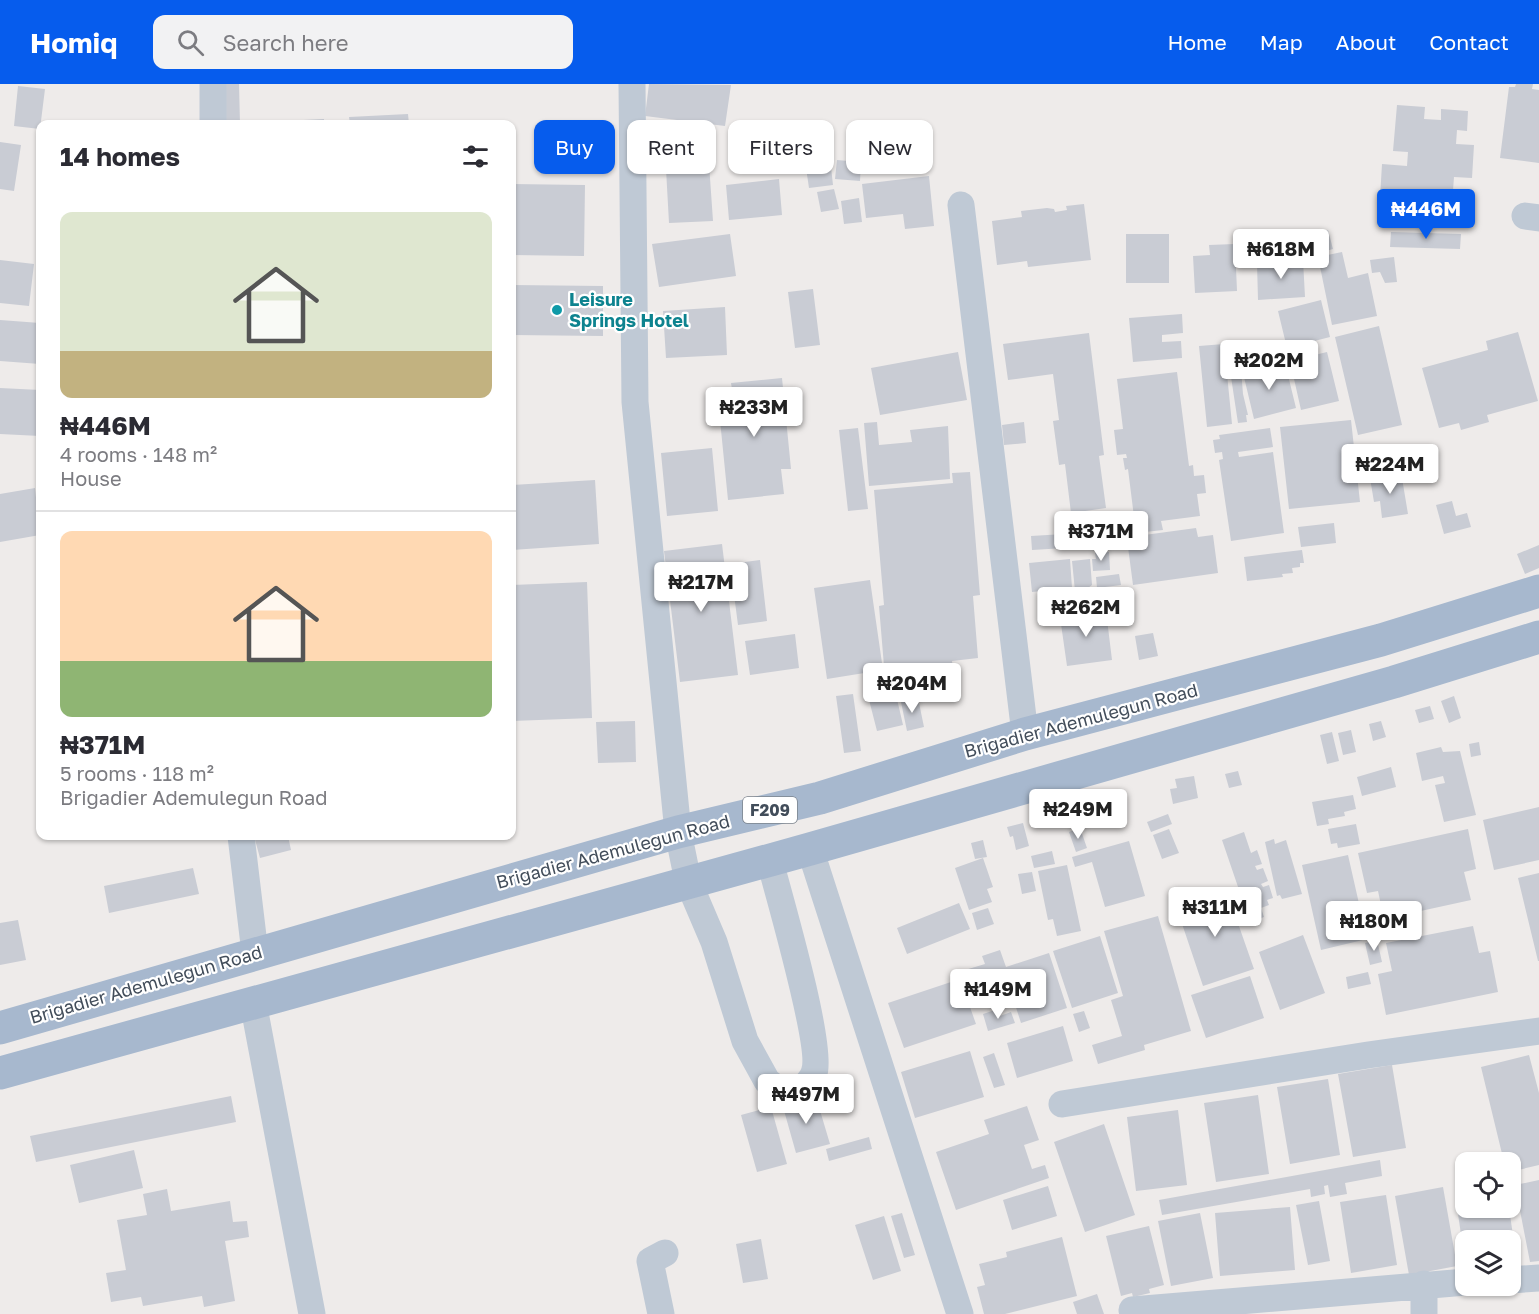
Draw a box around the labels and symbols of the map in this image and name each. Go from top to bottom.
pin: ₦446M [1384,189,1468,240]
pin: ₦618M [1239,229,1323,280]
place label: Leisure Springs Hotel [569,288,689,331]
marker: Leisure Springs Hotel [550,303,564,317]
pin: ₦202M [1227,340,1311,391]
pin: ₦233M [712,387,796,438]
pin: ₦224M [1348,444,1432,495]
pin: ₦371M [1059,511,1143,562]
pin: ₦217M [659,562,743,613]
pin: ₦262M [1044,587,1128,638]
pin: ₦204M [870,663,954,714]
street label: Brigadier Ademulegun Road [962,678,1200,762]
pin: ₦249M [1036,789,1120,840]
road number: F209 [743,797,797,823]
street label: Brigadier Ademulegun Road [494,809,732,893]
pin: ₦311M [1173,887,1257,938]
pin: ₦180M [1332,901,1416,952]
street label: Brigadier Ademulegun Road [27,940,265,1028]
pin: ₦149M [956,969,1040,1020]
pin: ₦497M [764,1074,848,1125]

